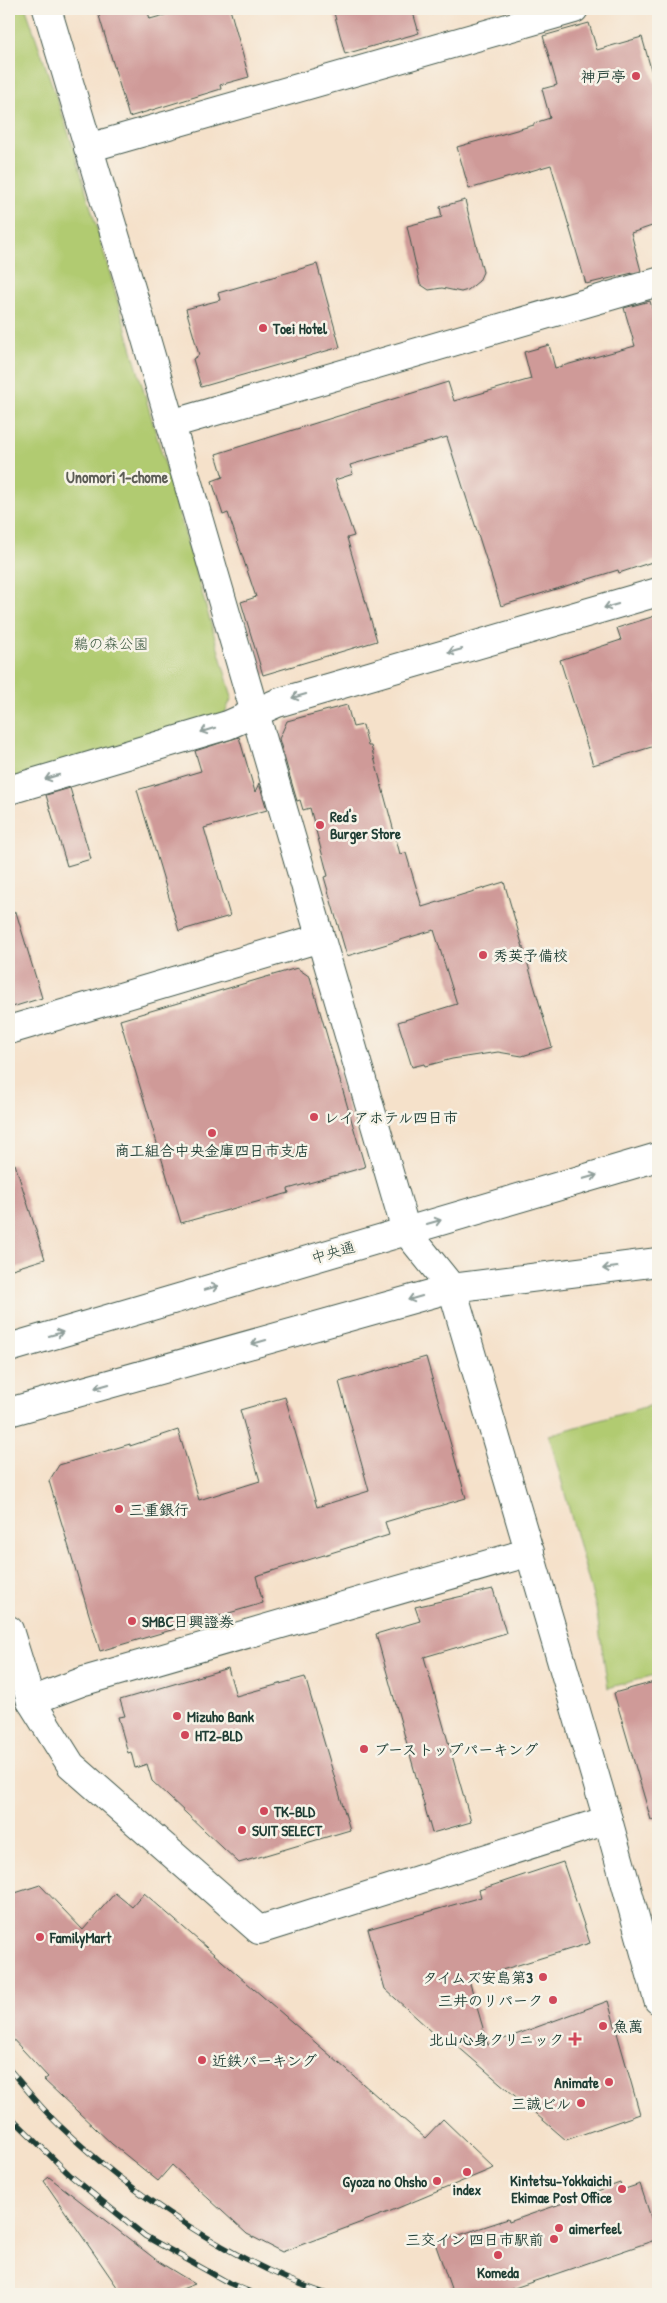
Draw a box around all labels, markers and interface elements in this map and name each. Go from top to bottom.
place label: 神戸亭 [581,66,626,87]
marker: 神戸亭 [630,70,642,82]
place label: Toei Hotel [272,318,328,339]
marker: Toei Hotel [257,322,269,334]
district label: Unomori 1-chome [66,466,169,488]
one-way arrow [604,601,620,611]
park label: 鵜の森公園 [73,633,149,654]
one-way arrow [448,647,464,656]
one-way arrow [292,692,308,702]
one-way arrow [201,726,217,736]
one-way arrow [45,772,61,782]
place label: Red's Burger Store [330,806,401,845]
marker: Red's Burger Store [314,819,326,831]
place label: 秀英予備校 [493,945,568,966]
marker: 秀英予備校 [477,949,489,961]
place label: レイアホテル四日市 [324,1107,458,1128]
marker: レイアホテル四日市 [308,1111,320,1123]
marker: 商工組合中央金庫四日市支店 [206,1127,218,1139]
place label: 商工組合中央金庫四日市支店 [114,1140,310,1161]
one-way arrow [582,1171,598,1181]
one-way arrow [426,1217,442,1227]
street label: 中央通 [308,1236,358,1268]
one-way arrow [602,1263,618,1273]
one-way arrow [203,1283,219,1292]
one-way arrow [407,1294,423,1304]
one-way arrow [47,1328,63,1338]
one-way arrow [251,1338,267,1347]
one-way arrow [94,1382,110,1391]
place label: 三重銀行 [129,1499,189,1520]
marker: 三重銀行 [113,1503,125,1515]
place label: SMBC日興證券 [142,1611,234,1632]
marker: SMBC日興證券 [126,1615,138,1627]
place label: Mizuho Bank [187,1706,255,1727]
marker: Mizuho Bank [171,1710,183,1722]
place label: HT2-BLD [195,1725,243,1746]
marker: HT2-BLD [179,1729,191,1741]
place label: ブーストップパーキング [374,1739,538,1760]
marker: ブーストップパーキング [358,1743,370,1755]
place label: TK-BLD [273,1801,316,1822]
marker: TK-BLD [258,1805,270,1817]
place label: SUIT SELECT [252,1820,323,1841]
marker: SUIT SELECT [236,1824,248,1836]
place label: FamilyMart [49,1927,112,1949]
marker: FamilyMart [34,1931,46,1943]
place label: タイムズ安島第3 [422,1967,533,1988]
marker: タイムズ安島第3 [537,1971,549,1983]
place label: 三井のリパーク [438,1990,543,2011]
marker: 三井のリパーク [547,1994,559,2006]
place label: 魚萬 [613,2016,643,2037]
marker: 魚萬 [597,2020,609,2032]
place label: 北山心身クリニック [429,2029,564,2050]
marker: 北山心身クリニック [568,2032,582,2046]
place label: 近鉄パーキング [212,2050,317,2071]
marker: 近鉄パーキング [196,2054,208,2066]
place label: Animate [554,2072,599,2093]
marker: Animate [603,2076,615,2088]
place label: 三誠ビル [511,2093,571,2114]
marker: 三誠ビル [575,2097,587,2109]
marker: index [461,2166,473,2178]
place label: Kintetsu-Yokkaichi Ekimae Post Office [510,2170,612,2208]
place label: Gyoza no Ohsho [343,2171,427,2193]
marker: Gyoza no Ohsho [431,2175,443,2187]
place label: index [453,2179,482,2200]
marker: Kintetsu-Yokkaichi Ekimae Post Office [616,2183,628,2195]
place label: aimerfeel [569,2218,623,2239]
marker: aimerfeel [553,2222,565,2234]
place label: 三交イン 四日市駅前 [406,2229,544,2250]
marker: 三交イン 四日市駅前 [548,2233,560,2245]
marker: Komeda [492,2249,504,2261]
place label: Komeda [477,2262,519,2283]

